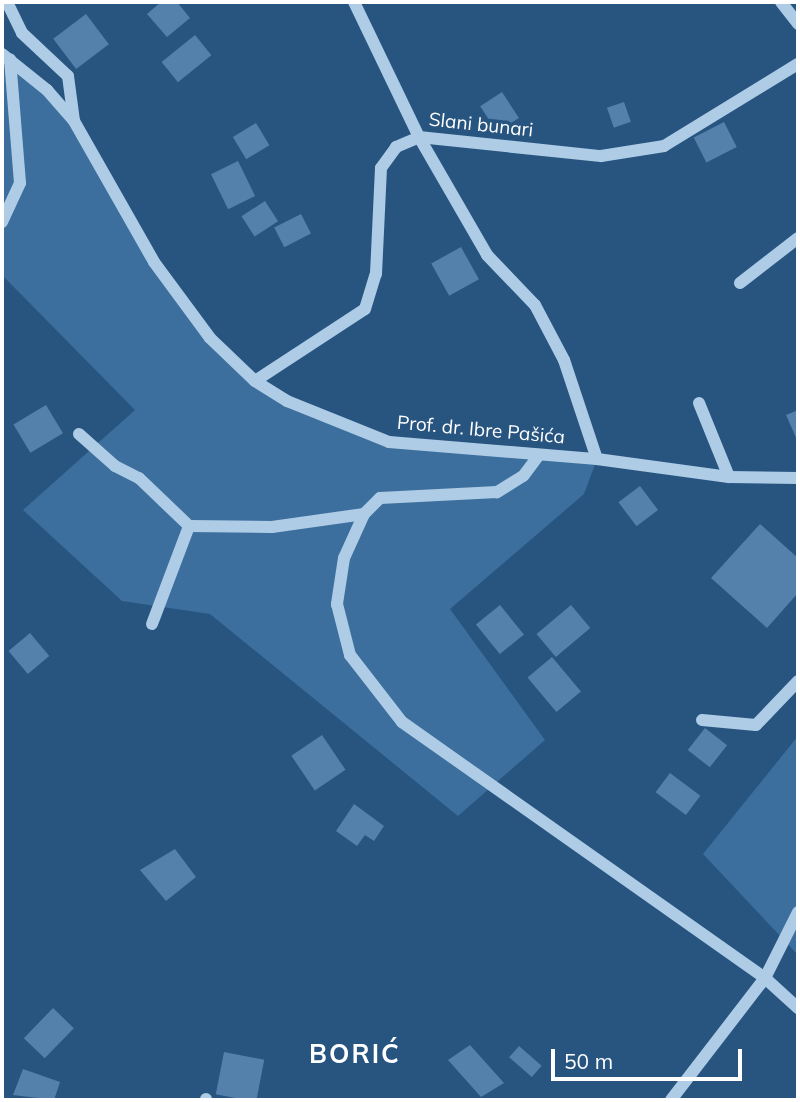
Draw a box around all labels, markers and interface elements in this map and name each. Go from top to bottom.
street label: Slani bunari [428,108,534,142]
street label: Prof. dr. Ibre Pašića [396,411,566,449]
scale bar [555,1036,746,1080]
district label: BORIĆ [310,1038,400,1070]
text: 50 m [564,1048,613,1074]

